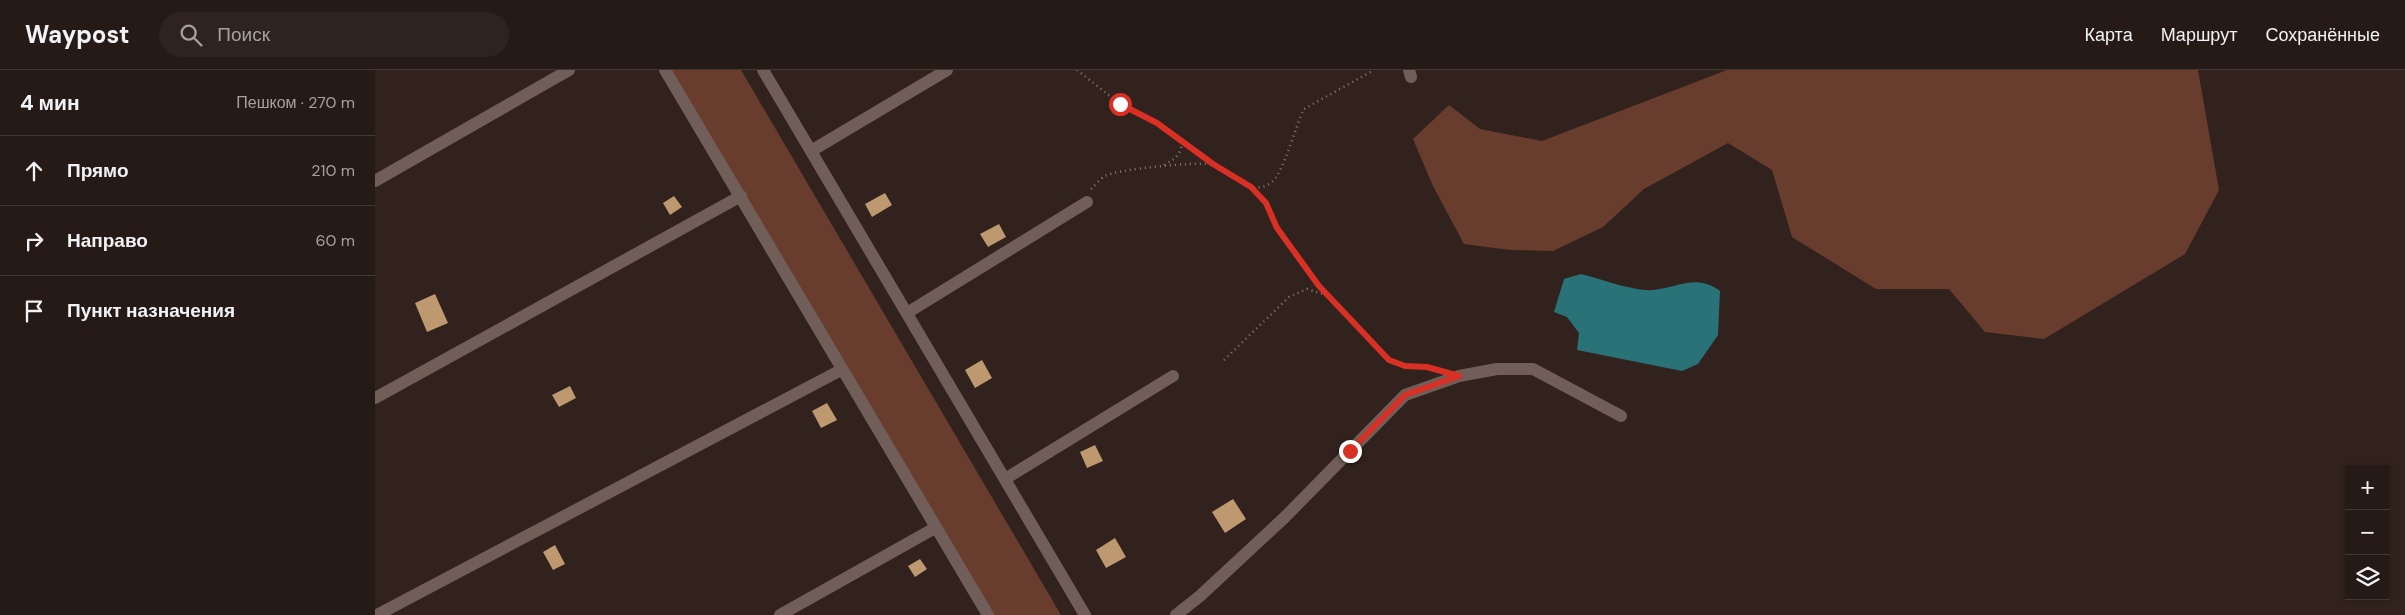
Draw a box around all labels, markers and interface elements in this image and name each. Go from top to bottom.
search box [159,12,509,57]
text: Waypost [25,19,129,50]
icon: search [177,21,205,49]
text: Поиск [217,22,270,47]
text: Карта [2085,23,2133,47]
text: Маршрут [2161,23,2237,47]
text: Сохранённые [2265,23,2380,47]
text: 4 мин [20,89,80,117]
text: Пешком · 270 m [236,92,355,113]
route start [1109,93,1132,116]
icon: ahead [20,157,48,185]
text: Прямо [67,158,129,183]
text: 210 m [311,160,355,181]
icon: right [20,227,48,255]
text: Направо [67,228,148,253]
text: 60 m [315,230,355,251]
icon: arrive [20,297,48,325]
text: Пункт назначения [67,298,235,323]
route end [1339,440,1362,463]
map controls [2345,465,2390,600]
button: + [2345,465,2390,510]
button: − [2345,510,2390,555]
button: layers [2345,555,2390,600]

